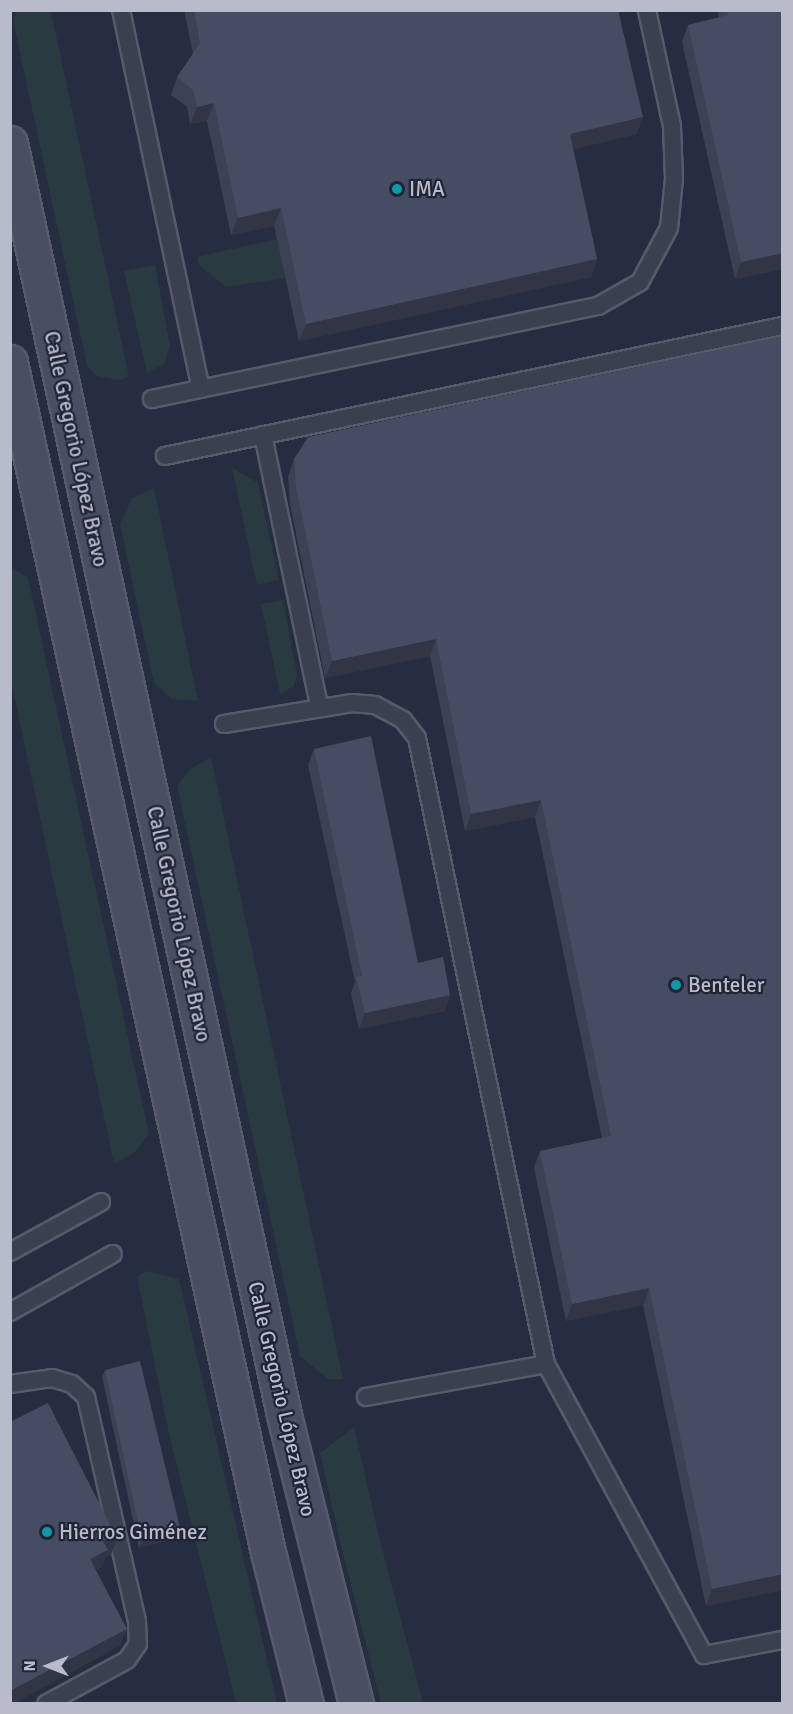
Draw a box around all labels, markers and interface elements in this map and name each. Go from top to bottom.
place label: IMA [409,176,445,202]
marker: IMA [390,182,404,196]
street label: Calle Gregorio López Bravo [39,329,113,569]
street label: Calle Gregorio López Bravo [142,804,216,1044]
place label: Benteler [688,972,765,998]
marker: Benteler [669,978,683,992]
street label: Calle Gregorio López Bravo [243,1279,321,1519]
place label: Hierros Giménez [59,1519,207,1545]
marker: Hierros Giménez [40,1525,54,1539]
north arrow [18,1636,78,1696]
text: N [20,1660,40,1672]

